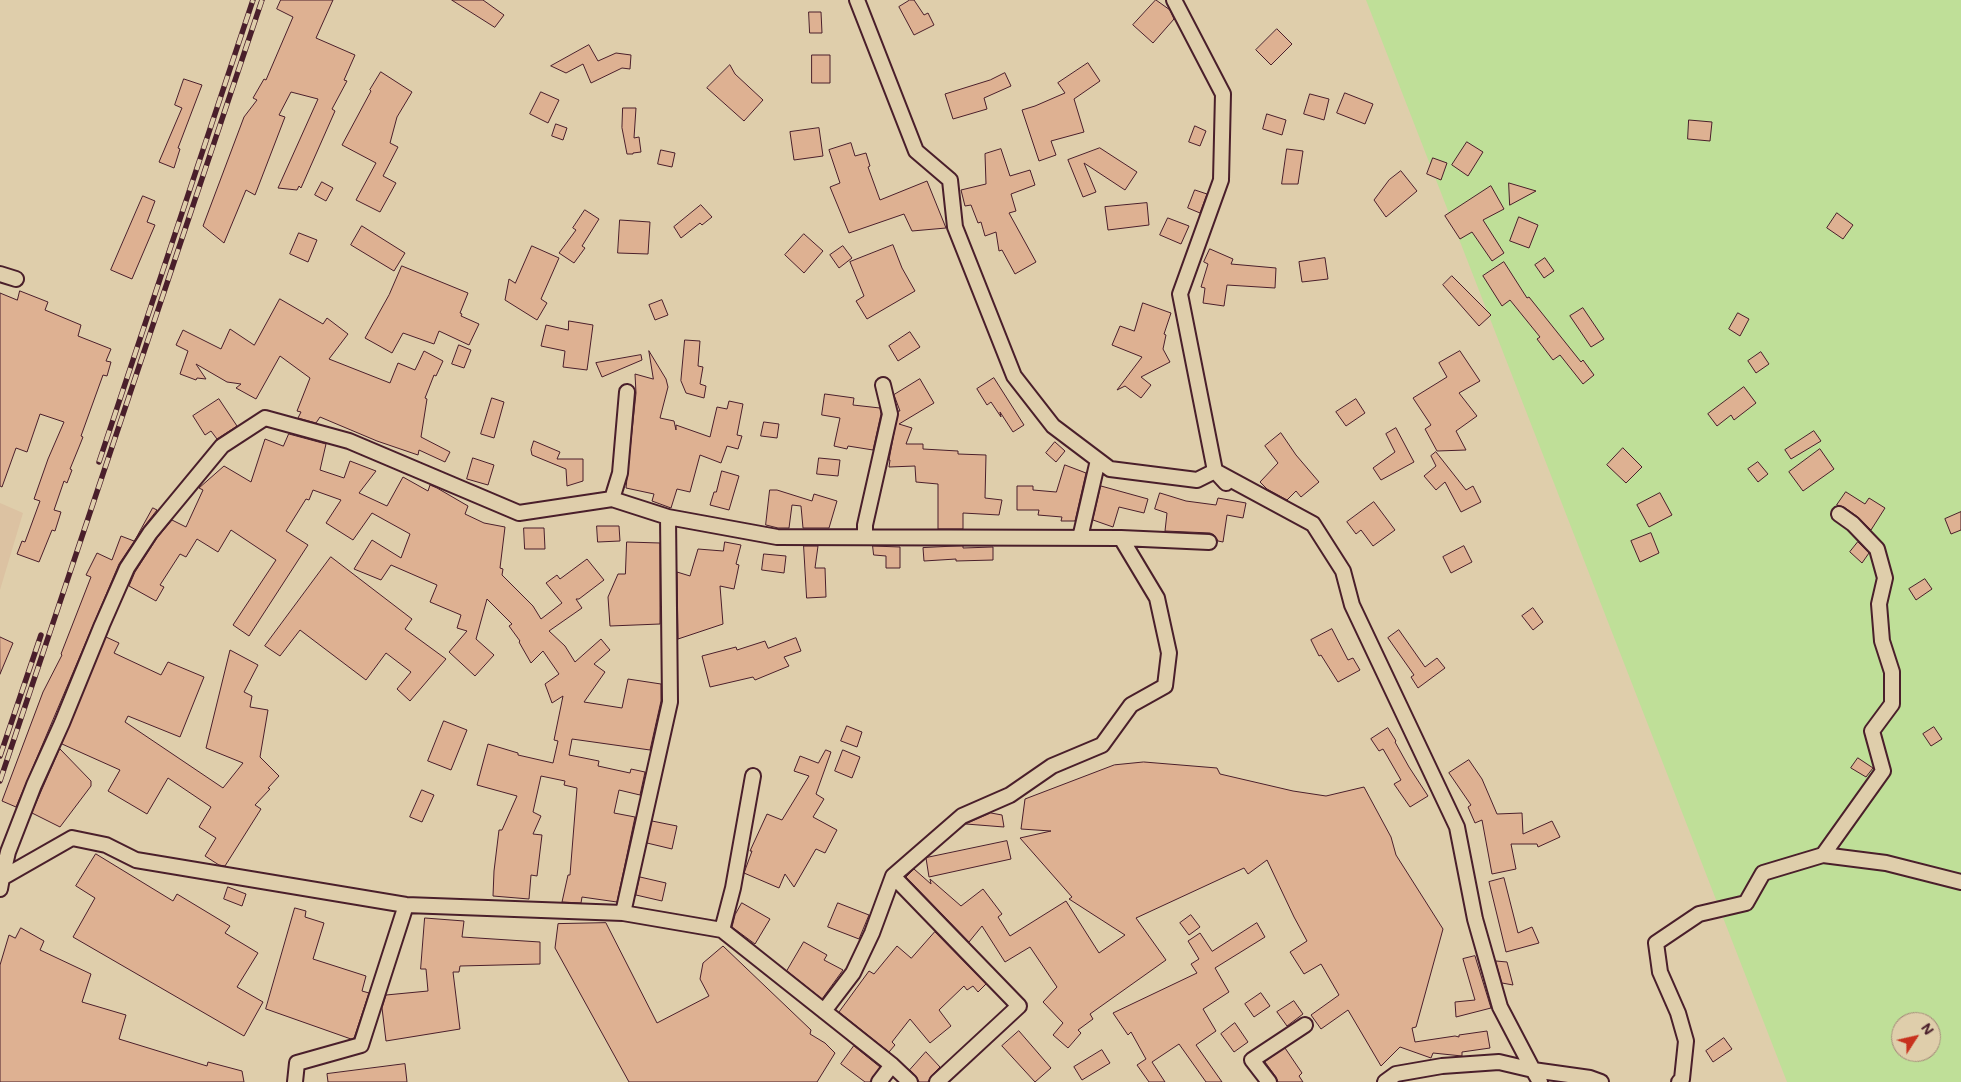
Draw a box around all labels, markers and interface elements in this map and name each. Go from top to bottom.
north arrow [1891,1012,1941,1062]
text: N [1917,1019,1939,1038]

